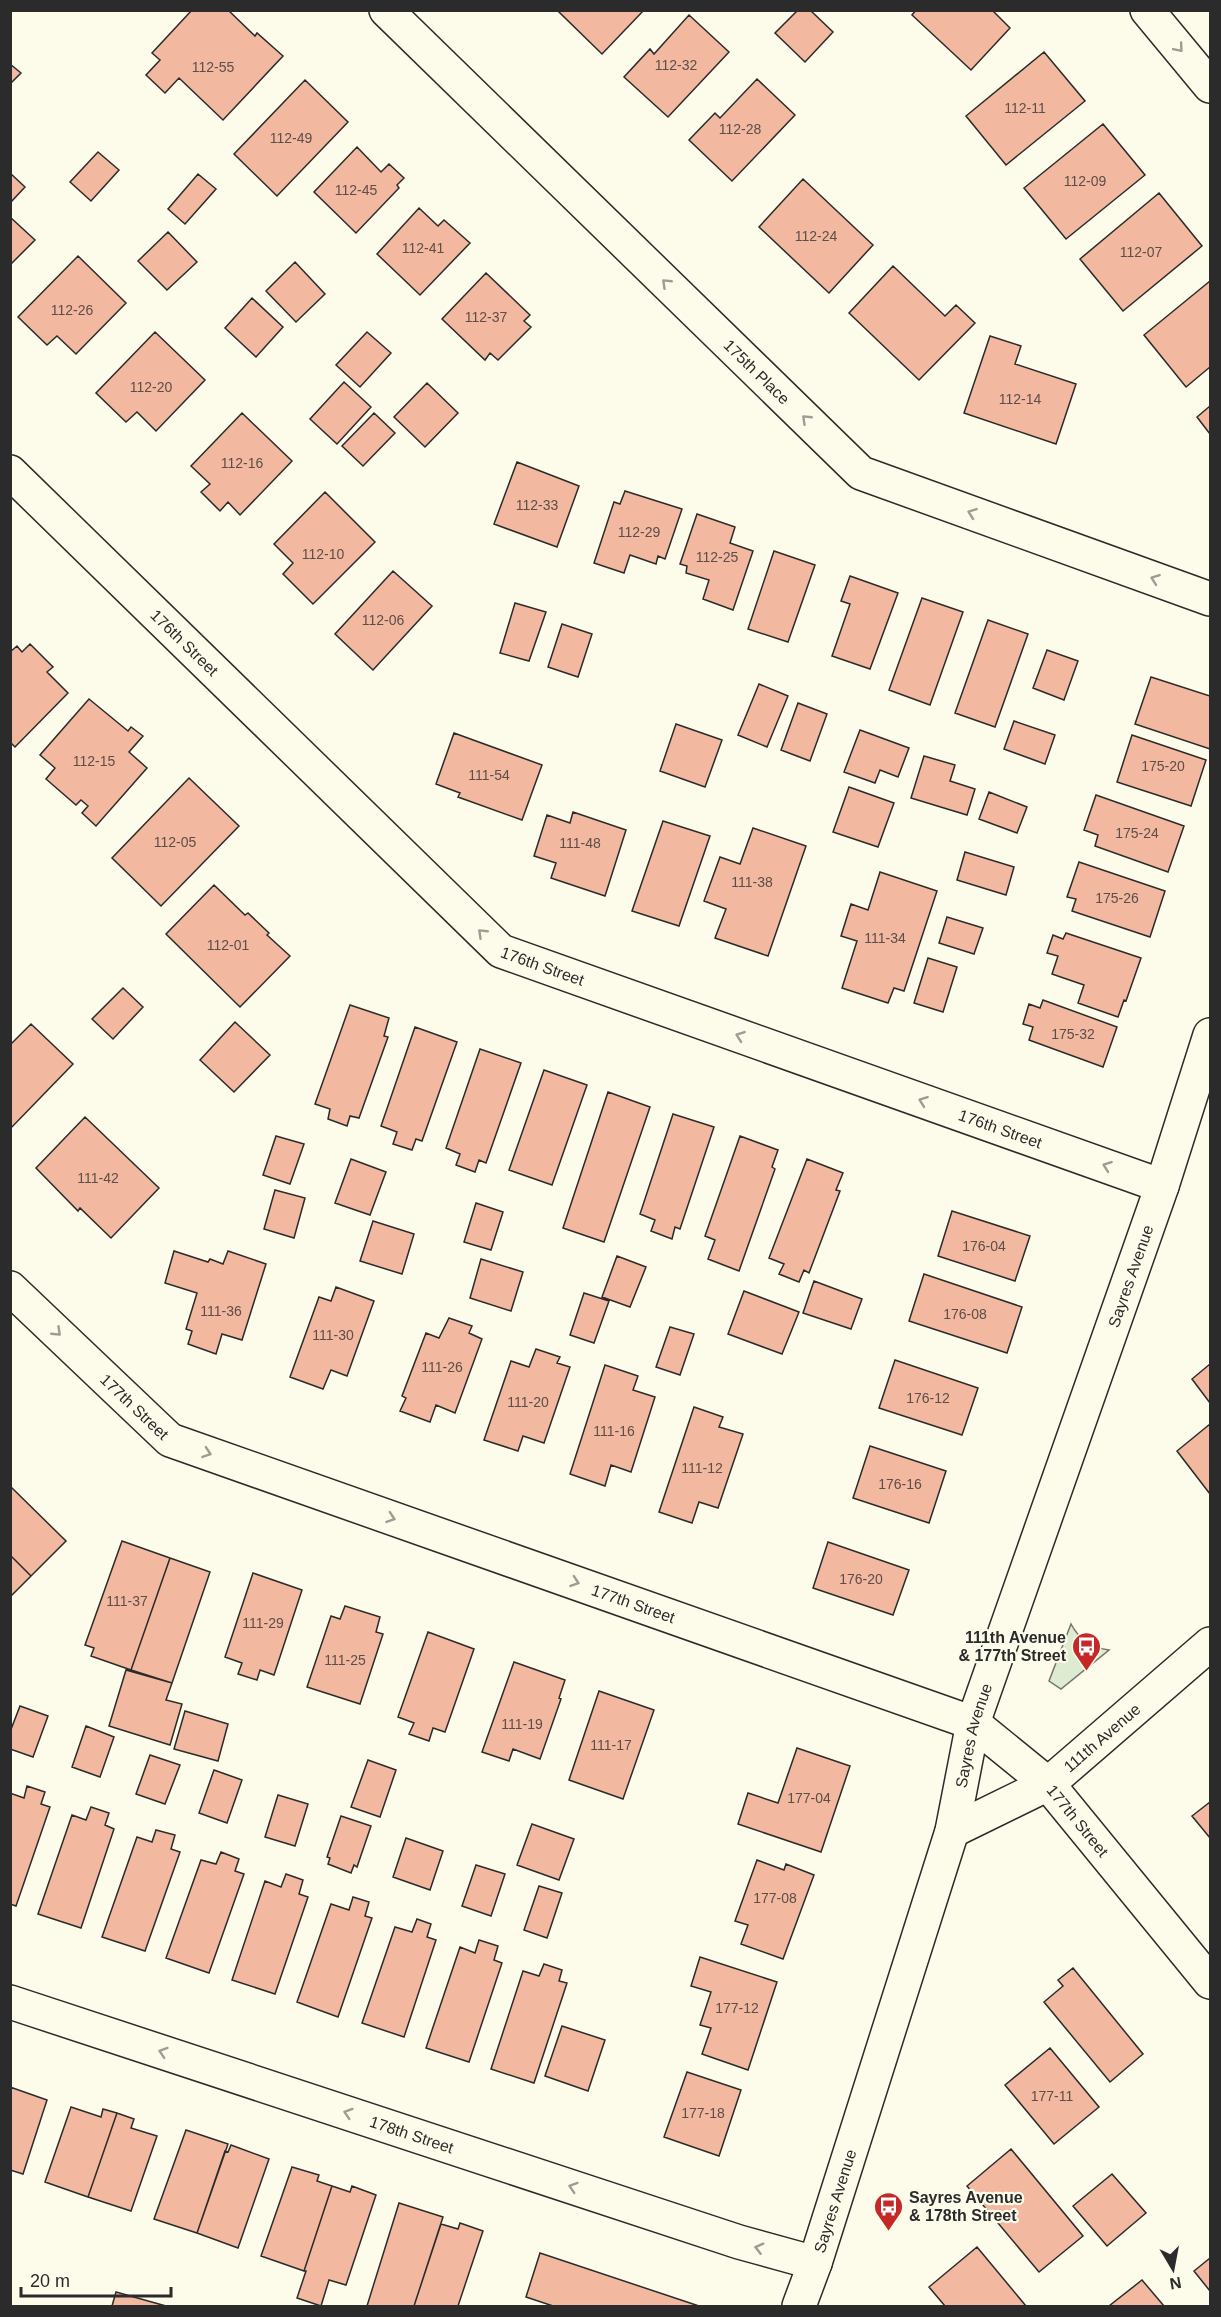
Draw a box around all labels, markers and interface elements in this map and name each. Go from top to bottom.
one-way arrow [1171,41,1182,52]
house number: 112-32 [655,57,697,73]
house number: 112-55 [192,59,234,75]
house number: 112-11 [1004,100,1046,116]
house number: 112-28 [719,121,761,137]
house number: 112-49 [270,130,312,146]
house number: 112-09 [1064,173,1106,189]
house number: 112-45 [335,182,377,198]
house number: 112-24 [795,228,837,244]
house number: 112-41 [402,240,444,256]
house number: 112-07 [1120,244,1162,260]
one-way arrow [663,279,673,290]
house number: 112-26 [51,302,93,318]
house number: 112-37 [465,309,507,325]
street label: 175th Place [721,336,793,407]
house number: 112-20 [130,379,172,395]
house number: 112-14 [999,391,1041,407]
one-way arrow [802,416,813,427]
house number: 112-16 [221,455,263,471]
house number: 112-33 [516,497,558,513]
one-way arrow [967,508,978,520]
house number: 112-29 [618,524,660,540]
house number: 112-10 [302,546,344,562]
house number: 112-25 [696,549,738,565]
one-way arrow [1151,573,1161,586]
street label: 176th Street [147,606,222,679]
house number: 112-06 [362,612,404,628]
house number: 112-15 [73,753,115,769]
house number: 175-20 [1141,758,1185,774]
house number: 111-54 [468,767,510,783]
house number: 175-24 [1115,825,1159,841]
house number: 112-05 [154,834,196,850]
house number: 111-48 [559,835,601,851]
house number: 111-38 [731,874,773,890]
house number: 175-26 [1095,890,1139,906]
one-way arrow [479,929,489,940]
house number: 111-34 [864,930,906,946]
house number: 112-01 [207,937,249,953]
street label: 176th Street [499,943,587,989]
house number: 175-32 [1051,1026,1095,1042]
one-way arrow [735,1030,745,1043]
one-way arrow [918,1096,929,1109]
street label: 176th Street [956,1106,1045,1151]
one-way arrow [1102,1161,1113,1174]
house number: 111-42 [77,1170,119,1186]
street label: Sayres Avenue [1104,1222,1156,1329]
house number: 176-04 [962,1238,1006,1254]
house number: 111-36 [200,1303,242,1319]
house number: 176-08 [943,1306,987,1322]
one-way arrow [50,1325,61,1336]
house number: 111-30 [312,1327,354,1343]
house number: 111-26 [421,1359,463,1375]
street label: 177th Street [97,1370,173,1443]
house number: 176-12 [906,1390,950,1406]
house number: 111-20 [507,1394,549,1410]
house number: 111-16 [593,1423,635,1439]
one-way arrow [201,1446,212,1459]
house number: 111-12 [681,1460,723,1476]
house number: 176-16 [878,1476,922,1492]
one-way arrow [385,1510,396,1523]
house number: 176-20 [839,1571,883,1587]
one-way arrow [569,1575,580,1588]
street label: 177th Street [589,1581,678,1626]
house number: 111-37 [106,1593,148,1609]
house number: 111-29 [242,1615,284,1631]
place label: 111th Avenue & 177th Street [958,1629,1067,1664]
bus stop icon: 111th Avenue & 177th Street [1071,1630,1103,1672]
house number: 111-25 [324,1652,366,1668]
street label: Sayres Avenue [952,1681,995,1789]
street label: 111th Avenue [1060,1700,1143,1775]
house number: 111-19 [501,1716,543,1732]
house number: 111-17 [590,1737,632,1753]
street label: 177th Street [1044,1781,1112,1860]
house number: 177-04 [787,1790,831,1806]
house number: 177-08 [753,1890,797,1906]
house number: 177-12 [715,2000,759,2016]
one-way arrow [158,2047,169,2059]
house number: 177-11 [1031,2088,1073,2104]
house number: 177-18 [681,2105,725,2121]
one-way arrow [343,2108,354,2120]
street label: 178th Street [368,2113,456,2156]
street label: Sayres Avenue [810,2147,859,2255]
one-way arrow [568,2182,579,2195]
place label: Sayres Avenue & 178th Street [909,2189,1023,2224]
bus stop icon: Sayres Avenue & 178th Street [872,2190,904,2232]
north arrow [1143,2239,1203,2299]
one-way arrow [754,2242,764,2255]
scale bar [21,2260,171,2298]
text: 20 m [30,2271,70,2291]
text: N [1168,2274,1183,2293]

